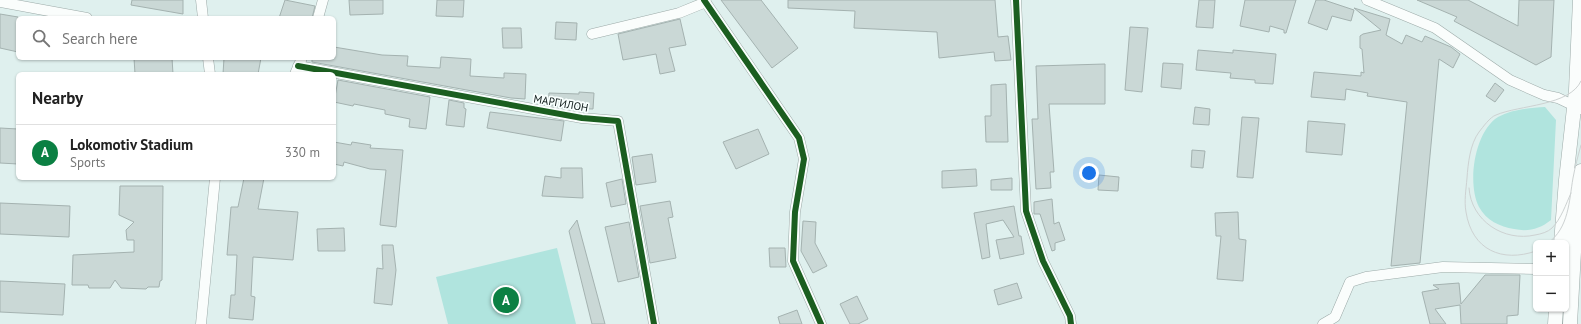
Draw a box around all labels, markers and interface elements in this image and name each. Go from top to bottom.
search box [16,16,336,60]
icon: search [30,27,52,49]
text: Search here [62,29,138,48]
text: Nearby [32,87,83,109]
street label: МАРГИЛОН [532,91,590,115]
text: Lokomotiv Stadium [70,135,193,154]
text: A [41,144,49,161]
text: 330 m [285,144,320,161]
text: Sports [70,154,106,171]
your location [1079,163,1099,183]
map controls [1533,240,1569,312]
button: + [1533,240,1569,276]
button: − [1533,276,1569,312]
pin: A [493,285,519,315]

